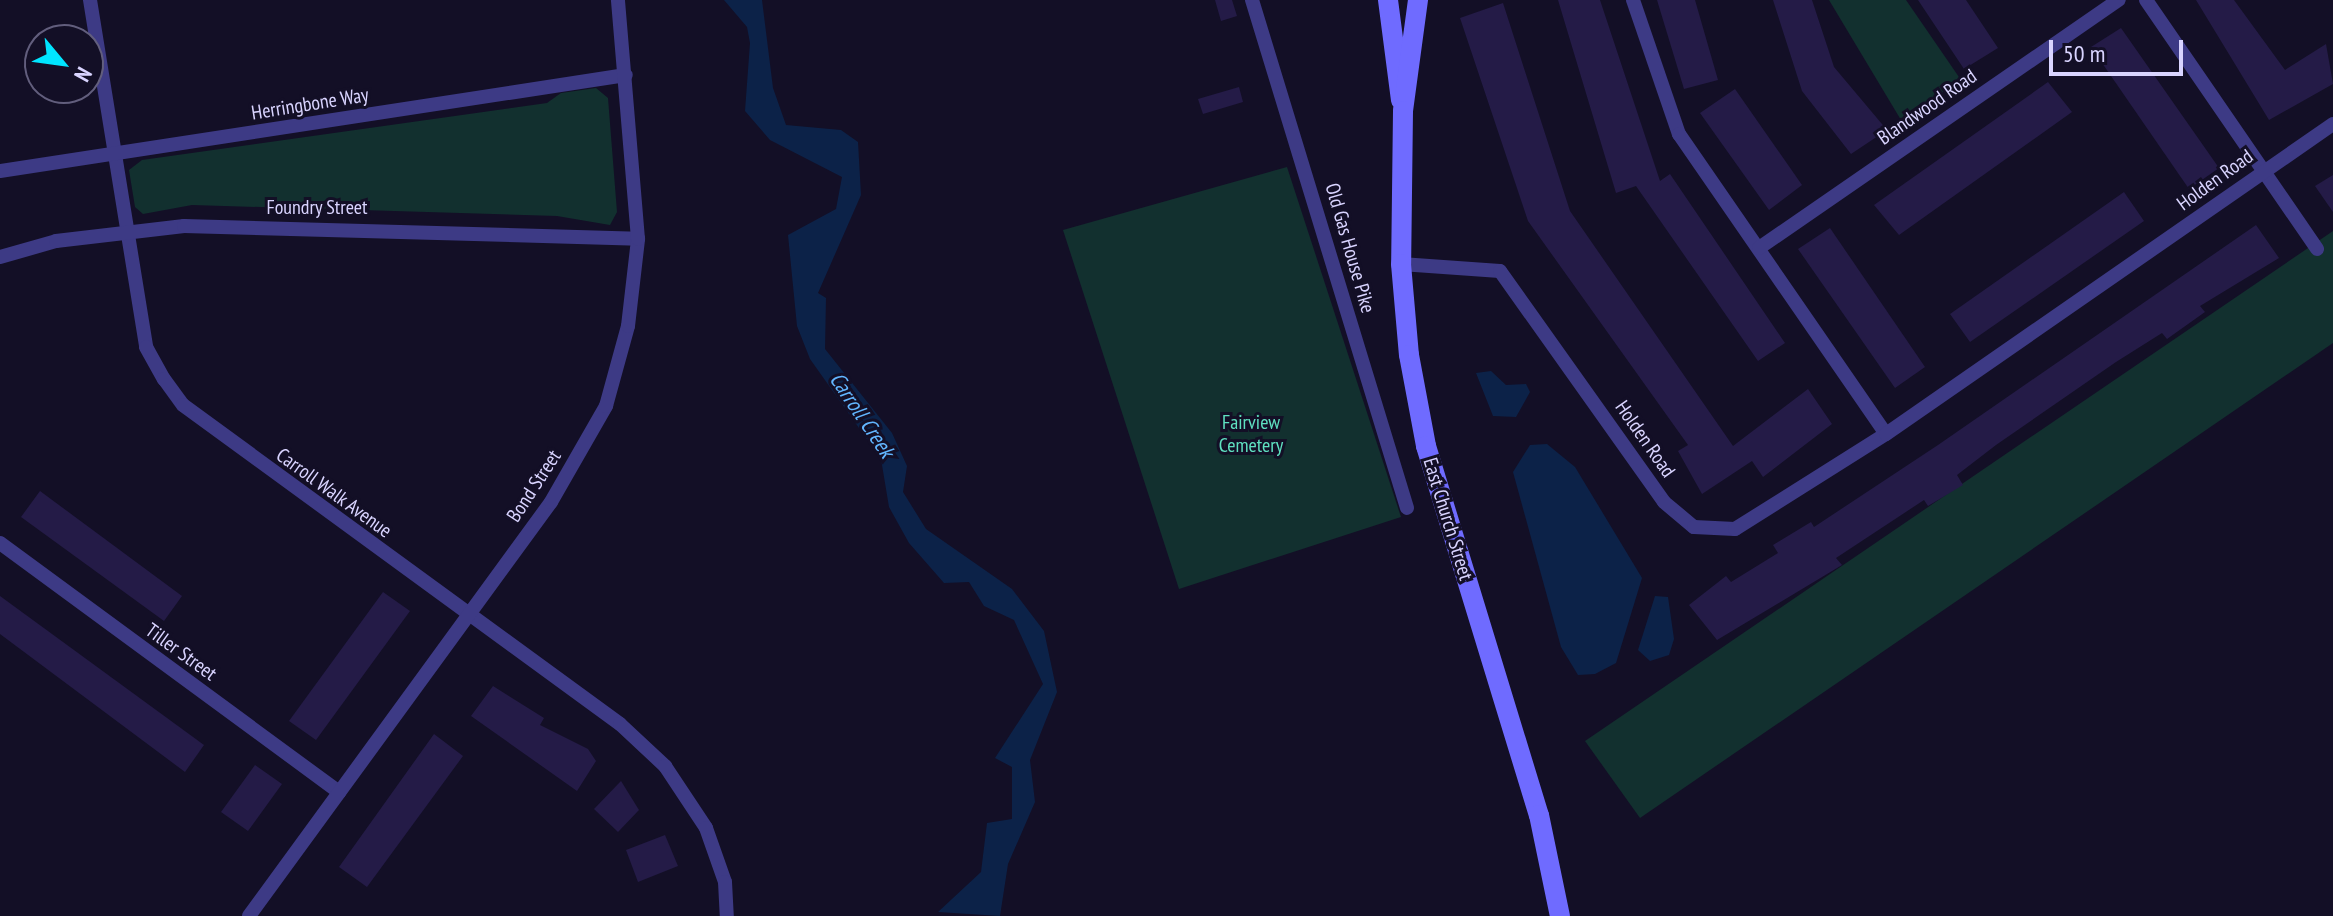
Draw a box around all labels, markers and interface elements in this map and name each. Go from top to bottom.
north arrow [24,24,104,104]
scale bar [2053,24,2187,74]
text: 50 m [2063,38,2105,69]
text: N [68,63,98,87]
street label: Blandwood Road [1873,64,1981,150]
street label: Herringbone Way [250,83,370,125]
street label: Holden Road [2172,144,2258,216]
street label: Old Gas House Pike [1320,180,1380,316]
street label: Foundry Street [266,195,368,219]
water label: Carroll Creek [824,367,900,463]
street label: Holden Road [1610,396,1680,482]
park label: Fairview Cemetery [1219,410,1283,457]
street label: Carroll Walk Avenue [271,443,397,543]
street label: Bond Street [502,445,566,527]
street label: East Church Street [1418,455,1478,583]
street label: Tiller Street [141,618,221,686]

